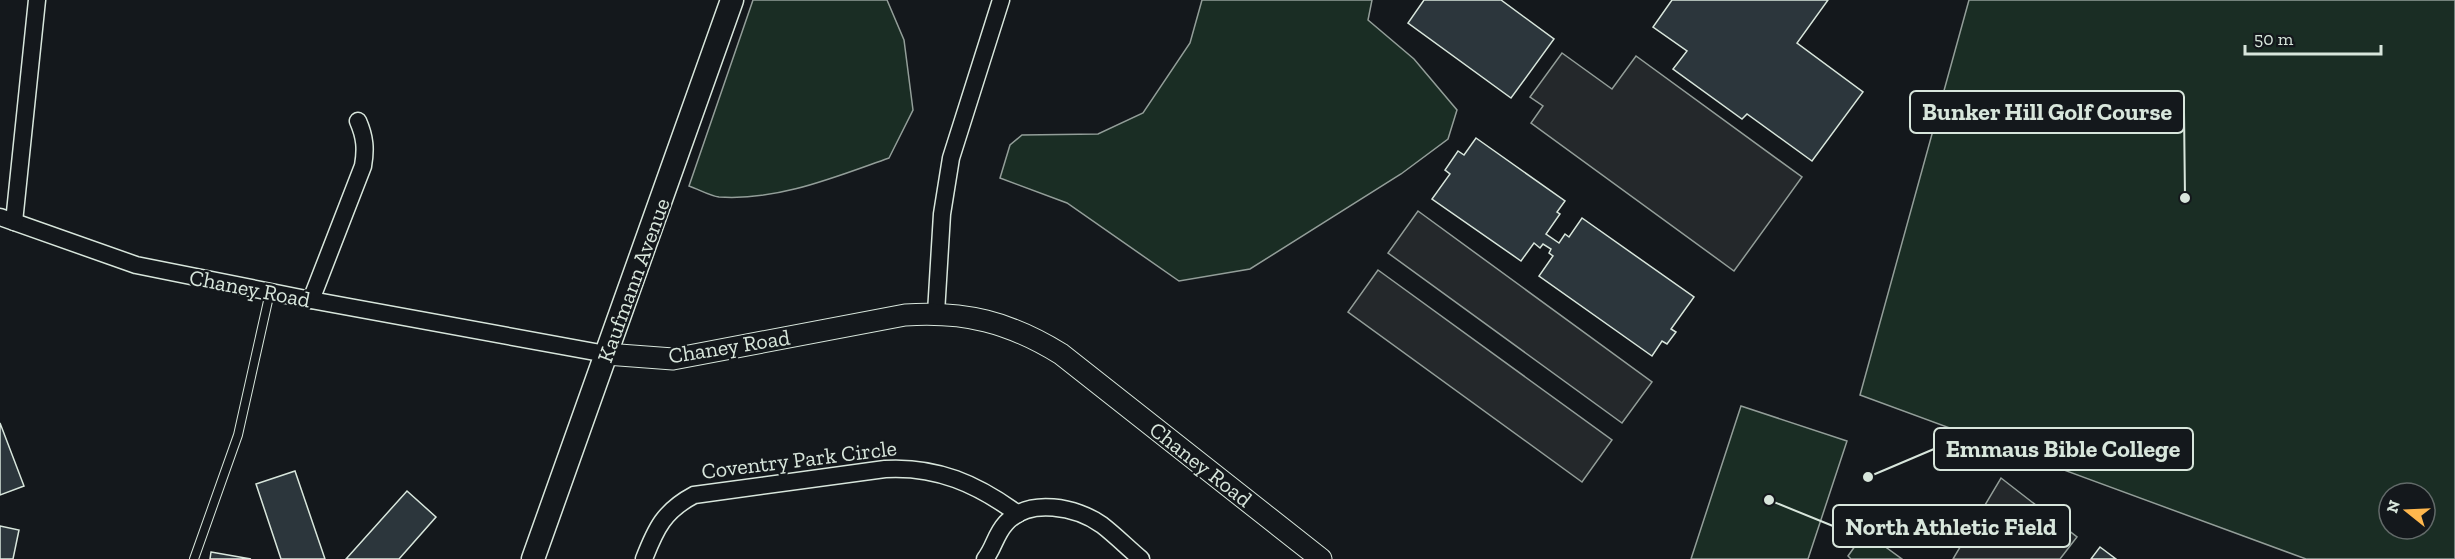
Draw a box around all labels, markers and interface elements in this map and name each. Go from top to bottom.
scale bar [2245,18,2382,56]
text: 50 m [2254,28,2294,50]
callout: Bunker Hill Golf Course [1910,91,2184,133]
text: Bunker Hill Golf Course [1922,97,2172,126]
street label: Kaufmann Avenue [591,194,676,366]
street label: Chaney Road [187,264,313,313]
street label: Chaney Road [666,324,792,369]
street label: Chaney Road [1144,416,1257,513]
callout: Emmaus Bible College [1934,428,2193,470]
street label: Coventry Park Circle [700,434,898,485]
text: Emmaus Bible College [1946,434,2181,463]
north arrow [2377,481,2437,541]
text: N [2382,498,2404,515]
callout: North Athletic Field [1833,505,2070,547]
text: North Athletic Field [1845,512,2057,541]

